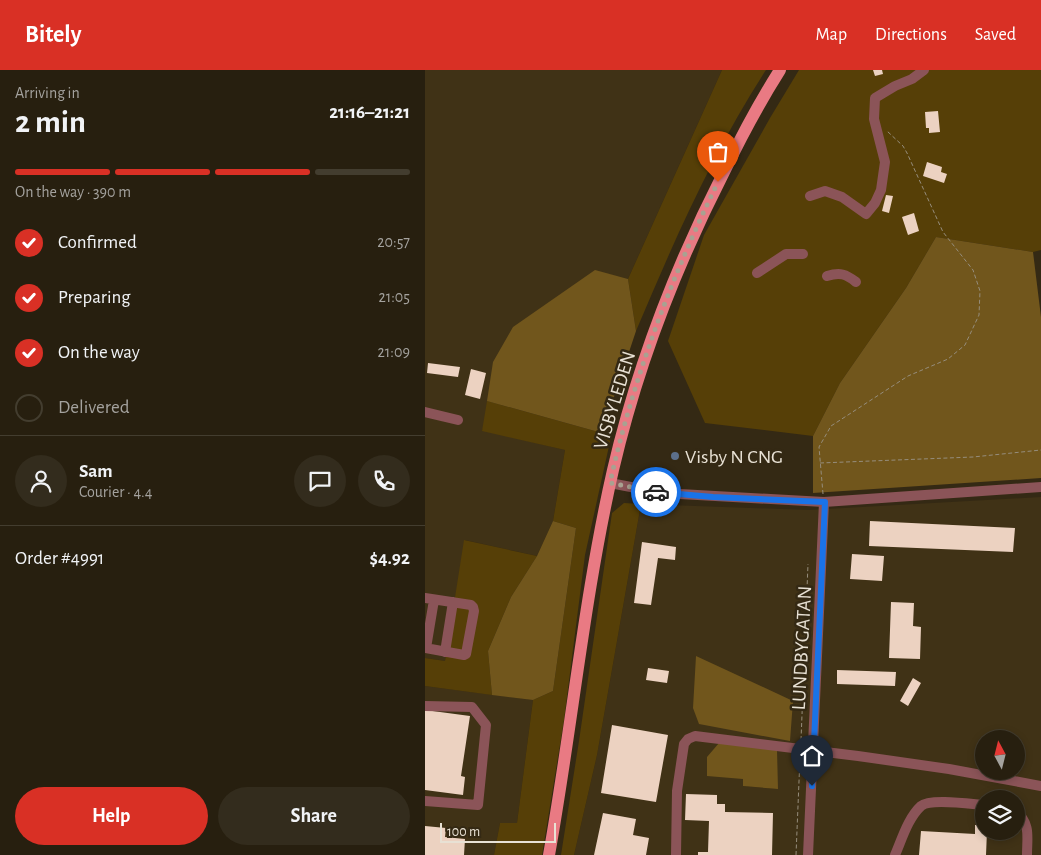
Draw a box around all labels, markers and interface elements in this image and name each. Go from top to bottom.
text: Bitely [25,23,81,47]
text: Map [816,26,847,44]
text: Directions [875,26,947,44]
text: Saved [975,26,1016,44]
text: Arriving in [15,85,80,101]
text: 21:16–21:21 [329,103,410,122]
text: 2 min [15,106,86,138]
pin [697,131,739,182]
icon: bag [704,138,732,166]
text: On the way · 390 m [15,184,131,200]
icon: check [15,229,43,257]
text: Confirmed [58,233,137,252]
text: 20:57 [377,234,410,250]
icon: check [15,284,43,312]
text: Preparing [58,288,131,307]
text: 21:05 [378,289,410,305]
icon: check [15,339,43,367]
text: On the way [58,343,140,362]
text: 21:09 [378,344,410,360]
street label: VISBYLEDEN [591,349,639,452]
text: Delivered [58,398,130,417]
place label: Visby N CNG [685,447,783,467]
marker: Visby N CNG [669,450,681,462]
button: person [15,455,67,507]
button: chat [294,455,346,507]
button: phone [358,455,410,507]
text: Sam [79,462,113,481]
courier [631,467,681,517]
icon: car [642,478,670,506]
text: Courier · 4.4 [79,484,152,500]
text: Order #4991 [15,549,104,568]
text: $4.92 [369,549,410,568]
street label: LUNDBYGATAN [789,585,815,711]
north arrow [975,730,1025,780]
map controls [975,730,1025,840]
pin [791,735,833,786]
icon: home [798,742,826,770]
button: Help [15,787,208,845]
button: Share [218,787,410,845]
button: layers [975,790,1025,840]
scale bar [440,820,556,843]
text: 100 m [447,825,480,839]

